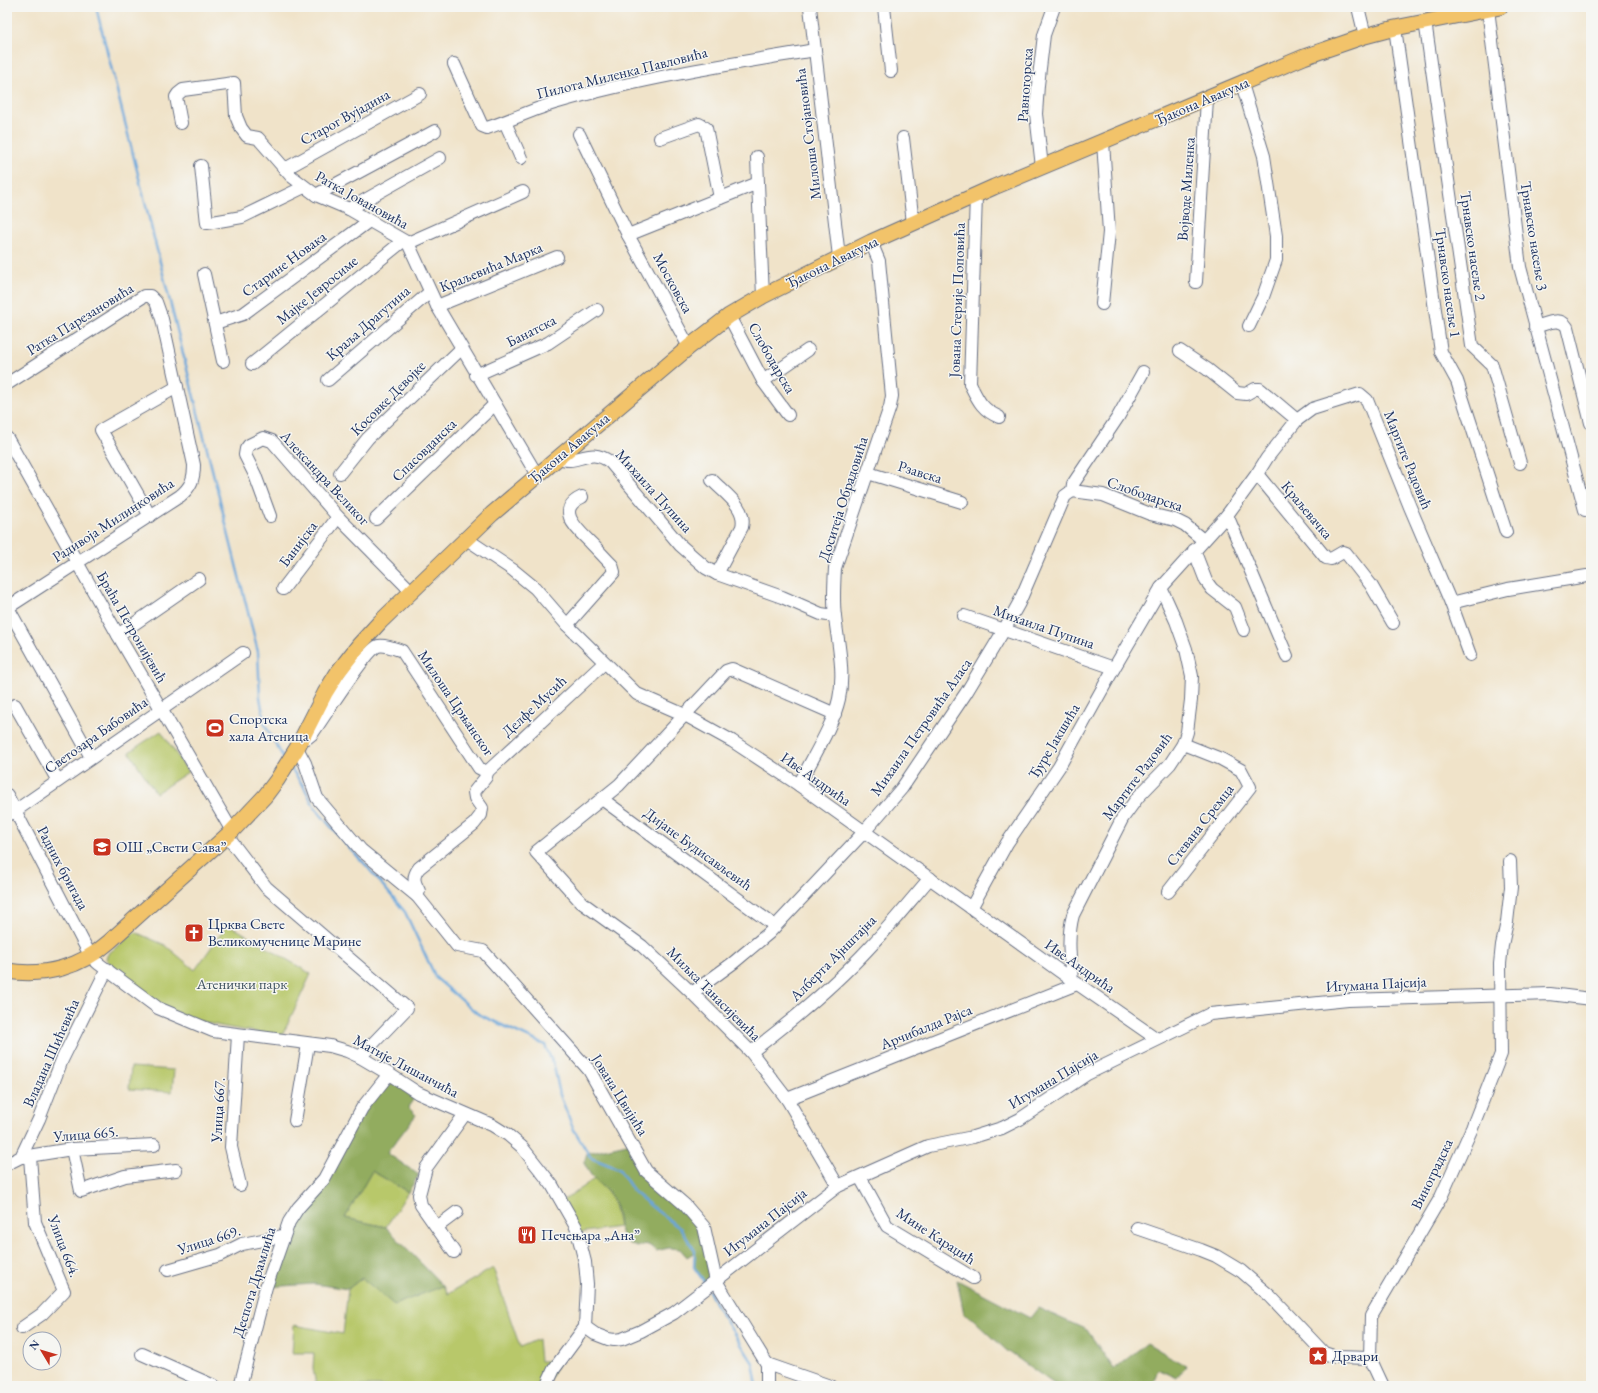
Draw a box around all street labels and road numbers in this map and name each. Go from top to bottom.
street label: Пилота Миленка Павловића [534,42,709,103]
street label: Равногорска [1012,47,1037,123]
street label: Милоша Стојановића [790,67,825,201]
street label: Ђакона Авакума [1152,72,1252,129]
street label: Старог Вујадина [297,84,393,149]
street label: Војводе Миленка [1172,136,1199,241]
street label: Ратка Јовановића [312,166,412,233]
street label: Трнавско насеље 3 [1516,180,1553,292]
street label: Трнавско насеље 2 [1456,190,1491,303]
street label: Јована Стерије Поповића [944,222,969,380]
street label: Старине Новака [238,227,330,301]
street label: Трнавско насеље 1 [1431,227,1466,339]
street label: Ђакона Авакума [783,231,881,292]
street label: Краљевића Марка [436,237,545,296]
street label: Московска [649,249,698,316]
street label: Мајке Јевросиме [272,251,362,328]
street label: Ратка Парезановића [23,278,137,359]
street label: Краља Драгутина [322,281,414,364]
street label: Банатска [503,310,559,351]
street label: Слободарска [744,319,800,397]
street label: Косовке Девојке [346,356,429,439]
street label: Ђакона Авакума [524,408,613,487]
street label: Маргите Радовић [1380,408,1437,512]
street label: Спасовданска [387,414,460,485]
street label: Александра Великог [276,426,375,530]
street label: Доситеја Обрадовића [813,434,872,564]
street label: Михаила Пупина [612,445,697,536]
street label: Рзавска [896,456,945,487]
street label: Слободарска [1105,472,1186,515]
street label: Радивоја Милинковића [48,473,177,566]
street label: Краљевачка [1278,477,1337,543]
street label: Банијска [274,517,321,570]
street label: Браћа Петронијевић [93,568,172,686]
street label: Михаила Пупина [991,600,1097,653]
street label: Милоша Црњанског [414,646,499,760]
street label: Михаила Петровића Аласа [866,654,975,799]
street label: Делфе Мусић [497,671,570,741]
street label: Светозара Бабовића [40,692,151,777]
street label: Ђуре Јакшића [1024,700,1083,782]
street label: Маргите Радовић [1097,728,1176,823]
street label: Иве Андрића [777,747,855,810]
street label: Стевана Сремца [1162,780,1238,870]
street label: Дијане Будисављевић [640,803,756,894]
street label: Радних бригада [33,822,94,913]
street label: Алберта Ајнштајна [785,910,880,1006]
street label: Иве Андрића [1041,934,1119,997]
street label: Миљка Танасијевића [663,942,766,1045]
street label: Игумана Пајсија [1325,971,1427,996]
street label: Владана Шићевића [18,996,83,1110]
street label: Арчибалда Рајса [876,1000,974,1054]
street label: Матије Лишанчића [350,1030,462,1101]
street label: Игумана Пајсија [1005,1044,1101,1113]
street label: Јована Цвијића [587,1049,653,1139]
street label: Улица 667. [206,1077,229,1144]
street label: Улица 665. [52,1121,119,1146]
street label: Виноградска [1406,1135,1457,1212]
street label: Игумана Пајсија [719,1183,810,1260]
street label: Мине Караџић [893,1203,980,1268]
street label: Улица 664. [44,1211,85,1280]
street label: Улица 669. [174,1220,243,1259]
street label: Деспота Драмлића [228,1224,279,1339]

